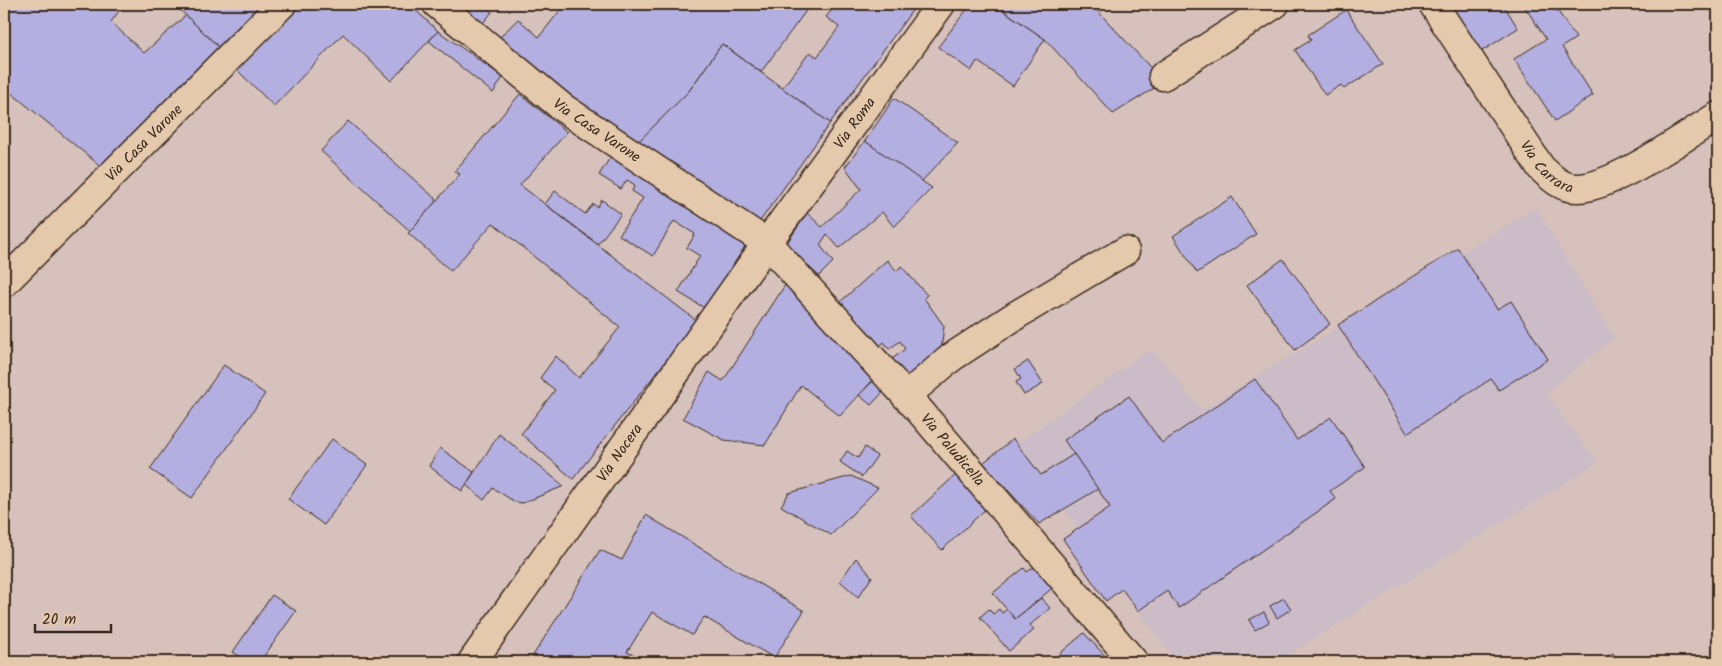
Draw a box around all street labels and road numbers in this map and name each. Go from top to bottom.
street label: Via Roma [828,92,882,154]
street label: Via Casa Varone [547,93,646,169]
street label: Via Casa Varone [100,99,189,188]
street label: Via Carrara [1513,136,1575,201]
street label: Via Paludicella [914,408,990,492]
street label: Via Nocera [591,419,649,488]

